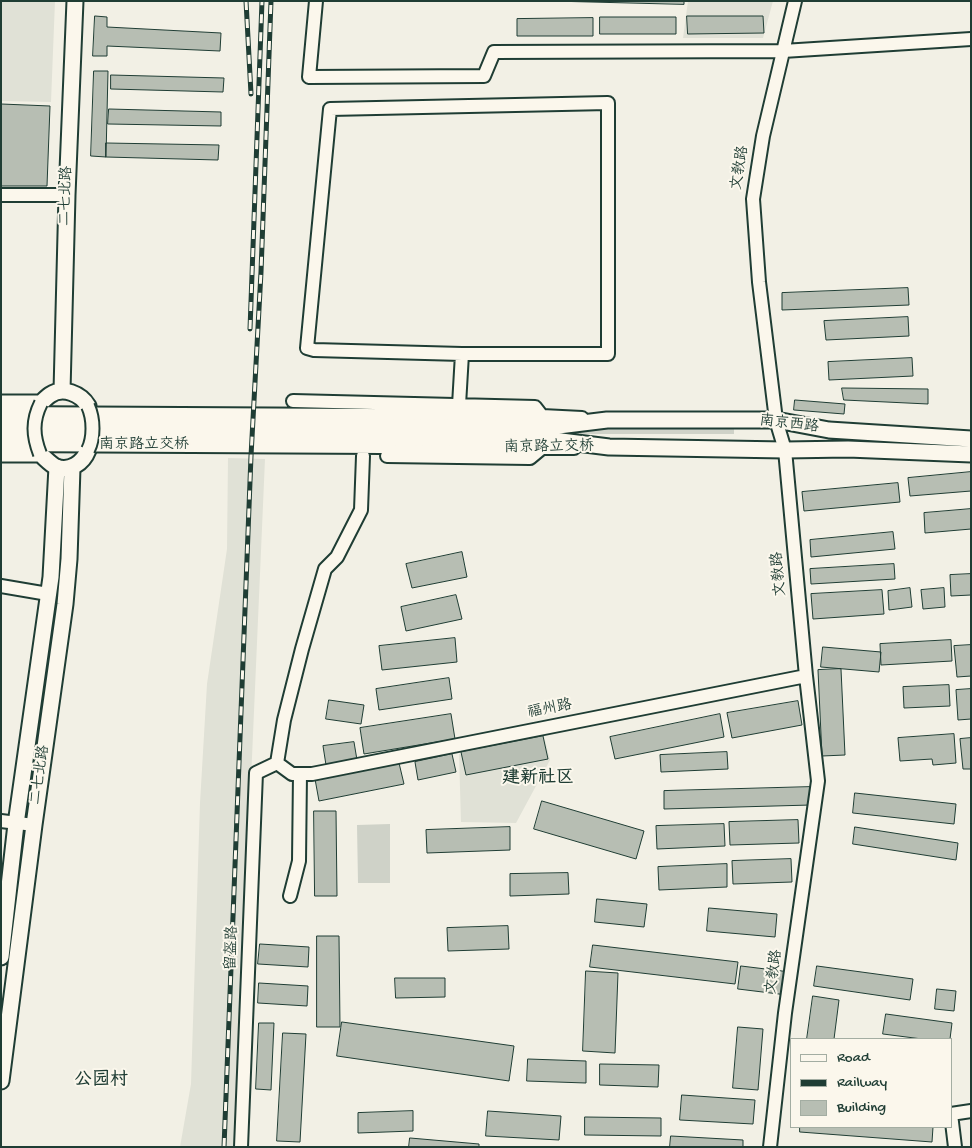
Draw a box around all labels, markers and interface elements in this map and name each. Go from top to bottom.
street label: 文教路 [729,144,753,192]
street label: 二七北路 [57,166,77,226]
street label: 南京西路 [758,412,820,438]
street label: 南京路立交桥 [99,437,189,455]
street label: 南京路立交桥 [504,438,594,458]
street label: 文教路 [769,551,791,597]
street label: 福州路 [526,697,574,723]
street label: 二七北路 [28,744,54,806]
district label: 建新社区 [502,768,574,790]
street label: 留盔路 [223,925,243,971]
street label: 文教路 [763,948,787,996]
legend [790,1038,952,1128]
text: Road [837,1049,870,1067]
district label: 公园村 [74,1070,128,1092]
text: Railway [837,1074,887,1092]
text: Building [837,1099,886,1117]

